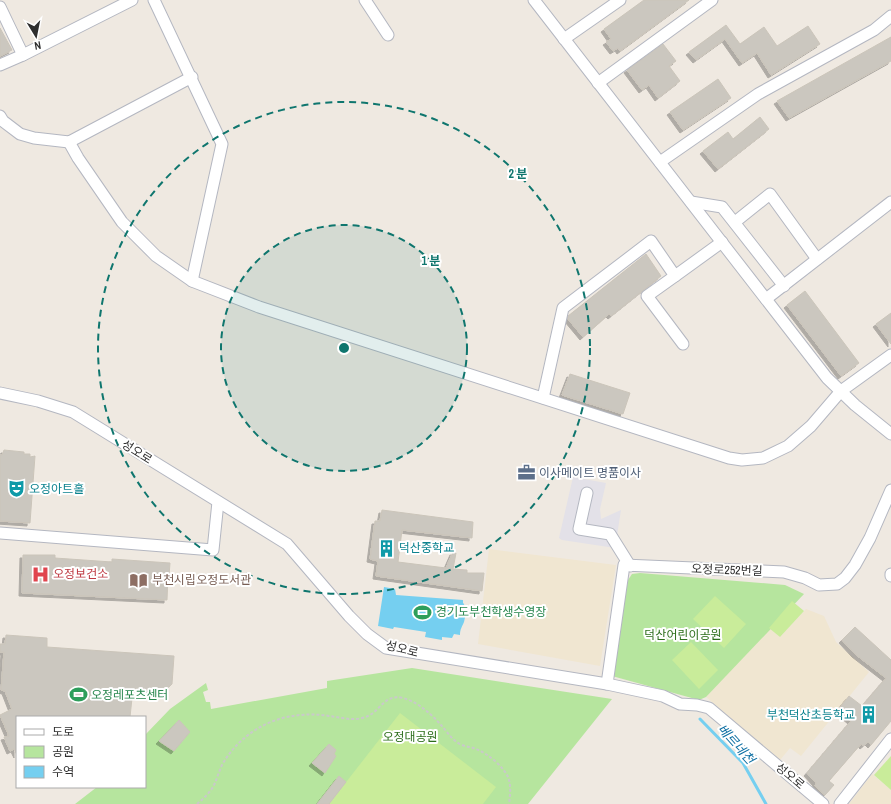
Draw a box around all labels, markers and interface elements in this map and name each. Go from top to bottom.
north arrow [16,16,56,56]
text: N [33,38,42,53]
text: 2 분 [508,166,528,182]
text: 1 분 [421,253,441,269]
centre of rings [337,341,351,355]
street label: 성오로 [119,436,155,468]
office icon: 이사메이트 명품이사 [516,463,536,483]
place label: 이사메이트 명품이사 [539,465,641,481]
theatre icon: 오정아트홀 [6,479,26,499]
place label: 오정아트홀 [29,481,84,497]
building icon: 덕산중학교 [376,538,396,558]
place label: 덕산중학교 [399,540,454,556]
street label: 오정로252번길 [691,561,763,579]
hospital icon: 오정보건소 [30,564,50,584]
place label: 오정보건소 [53,566,108,582]
library icon: 부천시립오정도서관 [129,570,149,590]
place label: 부천시립오정도서관 [152,572,251,588]
sports icon: 경기도부천학생수영장 [413,602,433,622]
place label: 경기도부천학생수영장 [436,604,546,620]
park label: 덕산어린이공원 [644,627,722,643]
street label: 성오로 [384,637,420,661]
sports icon: 오정레포츠센터 [68,685,88,705]
place label: 오정레포츠센터 [91,687,168,703]
building icon: 부천덕산초등학교 [858,705,878,725]
place label: 부천덕산초등학교 [767,707,855,723]
legend [16,716,146,788]
water label: 베르네천 [714,721,759,768]
text: 도로 [52,724,74,740]
park label: 오정대공원 [382,729,438,745]
text: 공원 [52,744,74,760]
street label: 성오로 [772,759,808,793]
text: 수역 [52,764,74,780]

